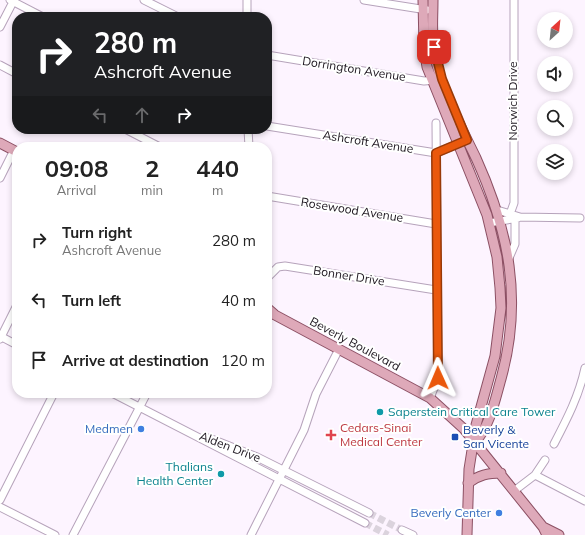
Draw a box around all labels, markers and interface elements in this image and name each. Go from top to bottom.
north arrow [537,12,573,48]
map controls [537,12,573,180]
text: 280 m [94,25,177,60]
icon: right [28,28,80,80]
pin [417,30,451,64]
icon: arrive [423,36,445,58]
street label: Dorrington Avenue [301,53,407,84]
button: sound [537,56,573,92]
text: Ashcroft Avenue [94,60,231,83]
street label: Norwich Drive [505,62,520,140]
button: search [537,100,573,136]
icon: left [89,104,111,126]
icon: ahead [131,104,153,126]
icon: right [173,104,195,126]
street label: Ashcroft Avenue [322,127,415,156]
button: layers [537,144,573,180]
text: 09:08 [45,153,108,183]
text: 2 [145,153,159,183]
text: 440 [196,153,239,183]
text: Arrival [57,182,96,198]
text: min [141,182,163,198]
text: m [212,182,223,198]
street label: Rosewood Avenue [300,194,404,225]
text: Turn right [62,223,132,242]
icon: right [28,229,50,251]
text: 280 m [212,231,256,250]
text: Ashcroft Avenue [62,242,161,258]
street label: Bonner Drive [312,262,386,289]
icon: left [28,289,50,311]
text: Turn left [62,291,121,310]
text: 40 m [221,291,256,310]
street label: Beverly Boulevard [307,313,403,374]
icon: arrive [28,349,50,371]
text: Arrive at destination [62,351,209,370]
text: 120 m [221,351,265,370]
position arrow [417,357,459,399]
place label: Saperstein Critical Care Tower [388,404,556,419]
marker: Saperstein Critical Care Tower [375,407,385,417]
place label: Cedars-Sinai Medical Center [340,420,423,449]
place label: Medmen [85,421,133,436]
place label: Beverly & San Vicente [463,422,529,451]
marker: Medmen [136,424,146,434]
street label: Alden Drive [197,428,263,465]
marker: Cedars-Sinai Medical Center [325,429,337,441]
marker: Beverly & San Vicente [450,432,460,442]
place label: Thalians Health Center [136,459,214,488]
marker: Thalians Health Center [216,469,226,479]
place label: Beverly Center [410,505,492,520]
marker: Beverly Center [494,508,504,518]

